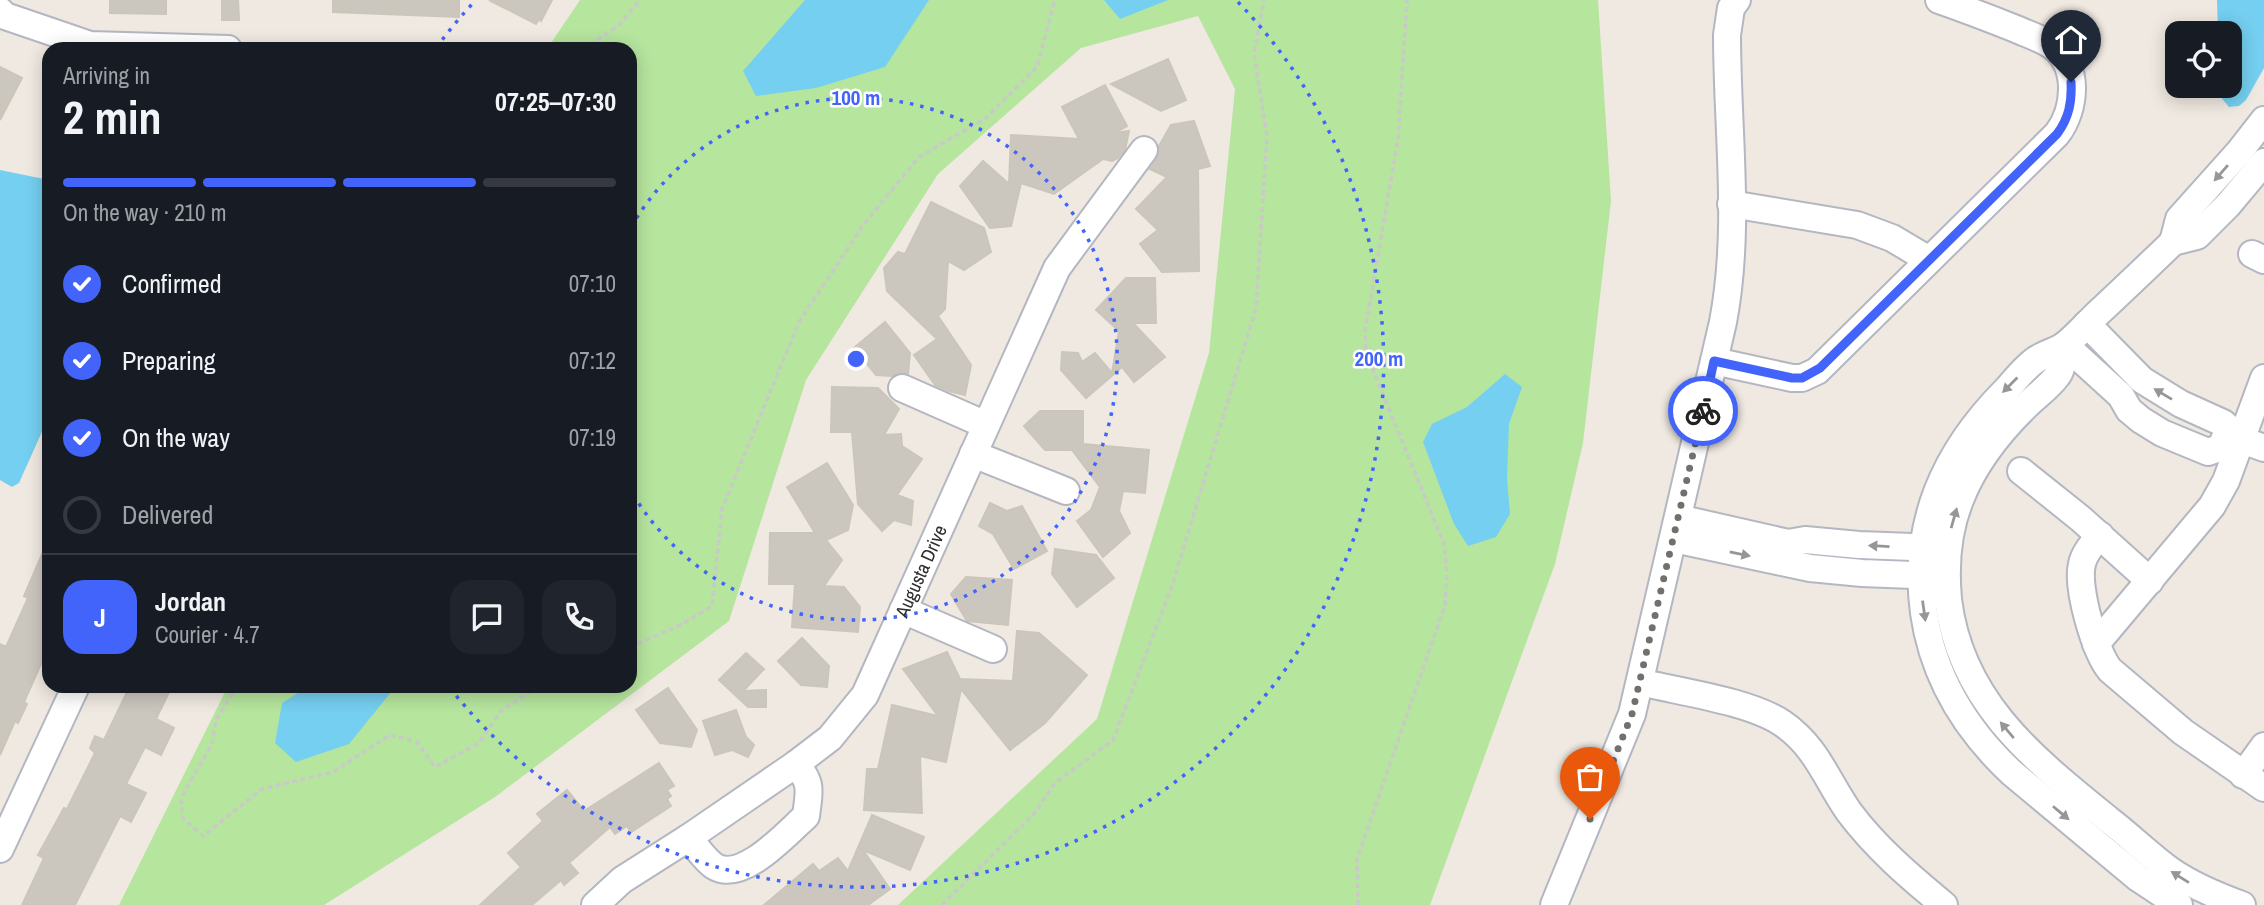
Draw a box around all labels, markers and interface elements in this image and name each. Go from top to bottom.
pin [2041,10,2101,82]
icon: home [2052,21,2090,59]
map controls [2165,21,2242,98]
button: locate [2165,21,2242,98]
text: Arriving in [63,60,150,91]
text: 100 m [832,83,880,112]
text: 07:25–07:30 [495,84,616,119]
text: 2 min [63,86,162,148]
one-way arrow [2214,165,2229,182]
text: On the way · 210 m [63,197,227,228]
icon: check [63,265,101,303]
text: Confirmed [122,266,222,301]
text: 07:10 [569,268,616,299]
icon: check [63,342,101,380]
text: Preparing [122,343,216,378]
text: 200 m [1355,344,1403,373]
text: 07:12 [569,345,616,376]
centre of rings [844,347,868,371]
courier [1668,376,1738,446]
one-way arrow [2003,376,2019,393]
one-way arrow [2153,387,2172,400]
icon: bike [1684,392,1722,430]
icon: check [63,419,101,457]
text: On the way [122,420,230,455]
text: 07:19 [569,422,616,453]
text: Delivered [122,497,213,532]
one-way arrow [1949,507,1960,529]
street label: Augusta Drive [888,521,953,622]
one-way arrow [1868,540,1890,551]
one-way arrow [1729,548,1751,559]
button: chat [450,580,524,654]
button: phone [542,580,616,654]
text: Jordan [155,584,226,619]
text: J [94,600,106,635]
one-way arrow [1919,600,1930,622]
text: Courier · 4.7 [155,619,260,650]
one-way arrow [2000,721,2015,738]
pin [1560,747,1620,819]
icon: bag [1571,758,1609,796]
one-way arrow [2052,805,2070,821]
one-way arrow [2171,870,2190,883]

